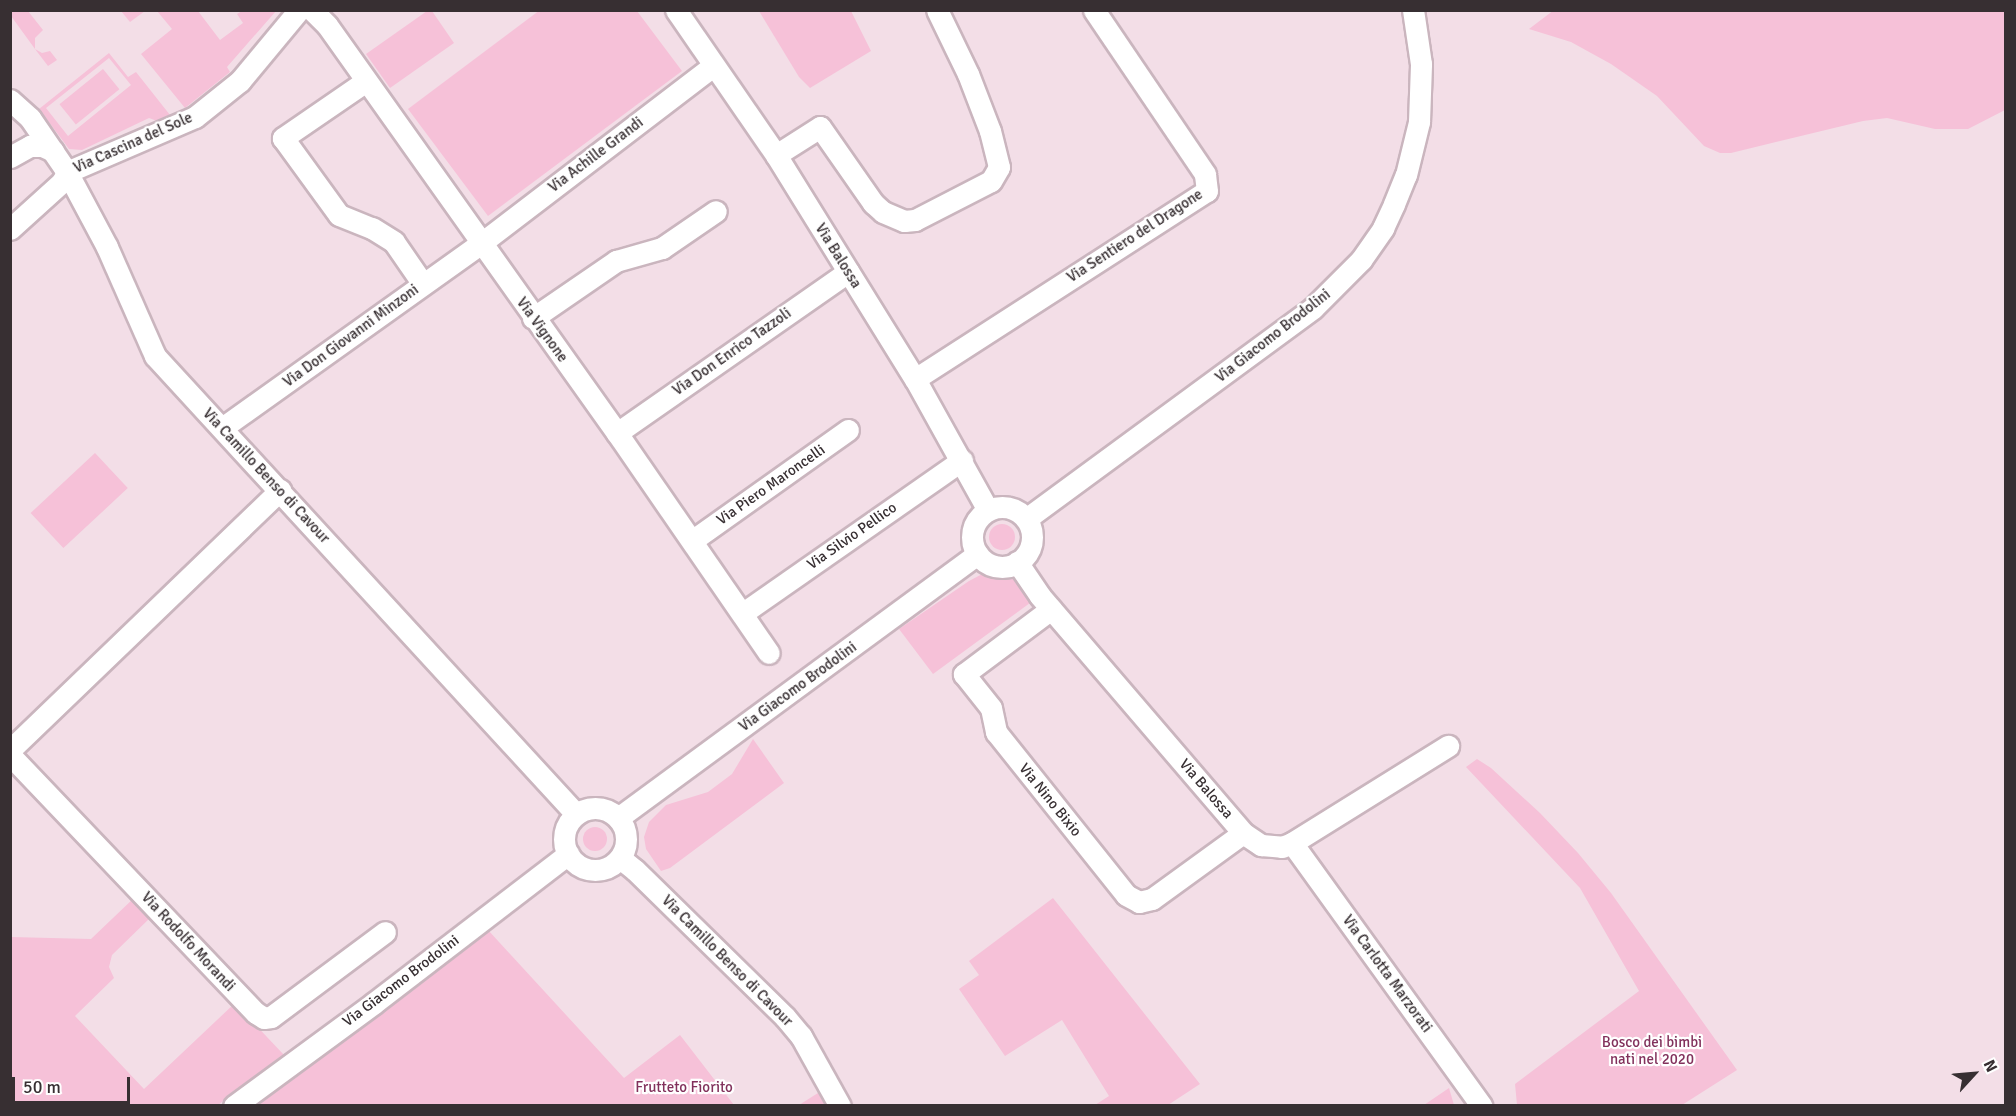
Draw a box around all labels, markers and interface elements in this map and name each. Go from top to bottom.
street label: Via Cascina del Sole [71,109,195,177]
street label: Via Achille Grandi [545,113,647,197]
street label: Via Sentiero del Dragone [1064,185,1206,287]
street label: Via Balossa [811,220,865,292]
street label: Via Don Giovanni Minzoni [280,281,422,391]
street label: Via Giacomo Brodolini [1212,286,1334,386]
street label: Via Vignone [512,294,572,366]
street label: Via Don Enrico Tazzoli [669,304,795,400]
street label: Via Camillo Benso di Cavour [199,405,333,547]
street label: Via Piero Maroncelli [713,441,829,529]
street label: Via Silvio Pellico [804,498,900,574]
street label: Via Giacomo Brodolini [736,638,860,736]
street label: Via Balossa [1175,756,1237,822]
street label: Via Nino Bixio [1015,760,1085,840]
street label: Via Rodolfo Morandi [137,889,239,995]
street label: Via Camillo Benso di Cavour [658,892,796,1030]
street label: Via Carlotta Marzorati [1338,912,1436,1036]
street label: Via Giacomo Brodolini [339,931,463,1031]
park label: Bosco dei bimbi nati nel 2020 [1602,1033,1702,1068]
north arrow [1944,1044,2004,1104]
text: N [1979,1057,2002,1075]
scale bar [15,1065,134,1103]
text: 50 m [23,1076,61,1098]
park label: Frutteto Fiorito [635,1079,733,1097]

